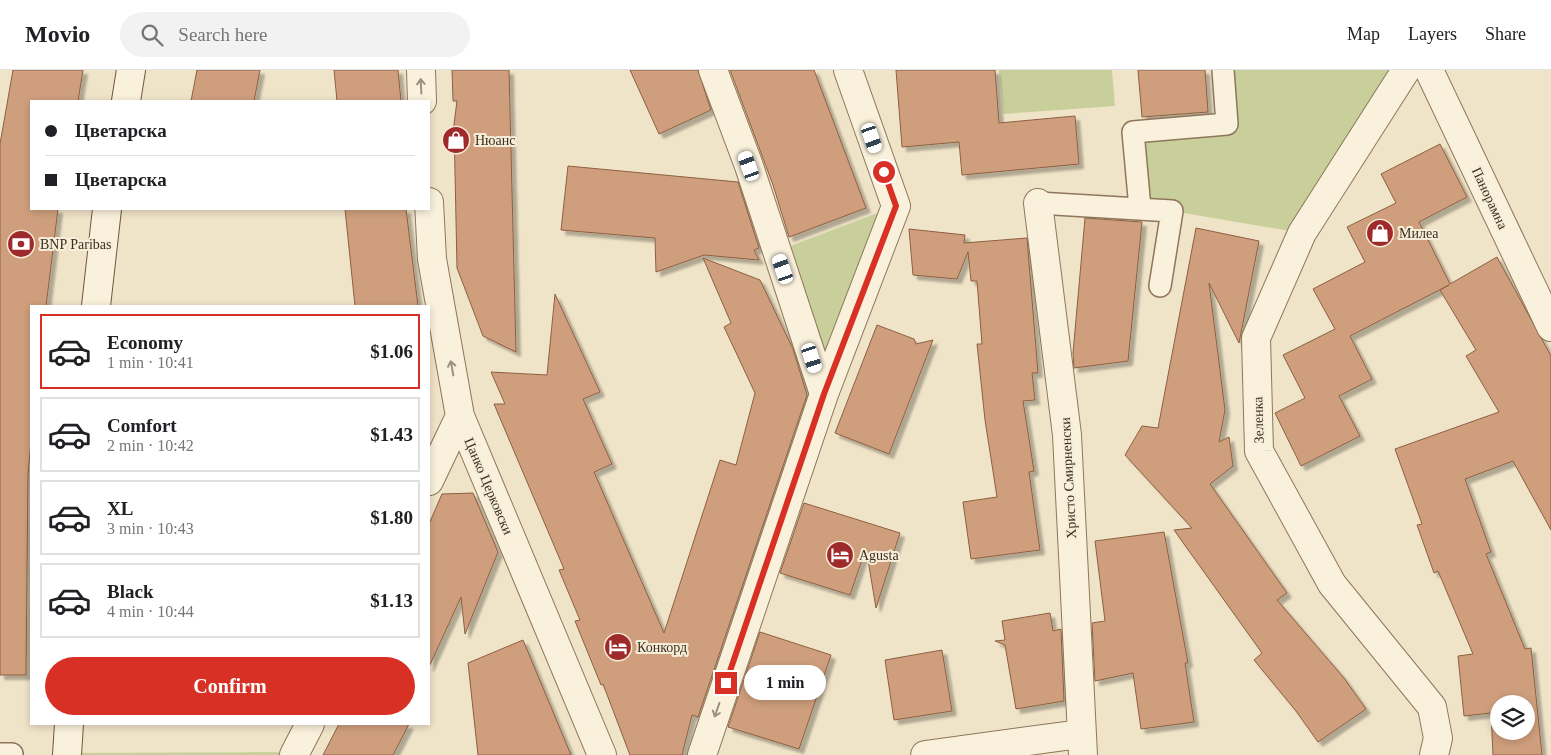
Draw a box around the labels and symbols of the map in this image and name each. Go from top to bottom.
one-way arrow [417,78,426,94]
car [860,121,883,155]
shop icon: Нюанс [441,125,471,155]
place label: Нюанс [475,133,516,148]
car [736,149,761,183]
route start [873,161,895,183]
street label: Панорамна [1469,165,1511,232]
shop icon: Милеа [1365,218,1395,248]
place label: Милеа [1399,226,1439,241]
bank icon: BNP Paribas [6,229,36,259]
place label: BNP Paribas [40,237,111,252]
car [771,252,794,286]
car [800,341,823,375]
one-way arrow [446,361,456,377]
street label: Зеленка [1250,396,1267,444]
street label: Христо Смирненски [1058,416,1079,539]
street label: Цанко Церковски [461,435,516,537]
hotel icon: Agusta [825,540,855,570]
place label: Agusta [859,548,899,563]
hotel icon: Конкорд [603,632,633,662]
place label: Конкорд [637,640,687,655]
callout: 1 min [744,666,826,700]
route end [715,672,737,694]
one-way arrow [712,702,722,718]

